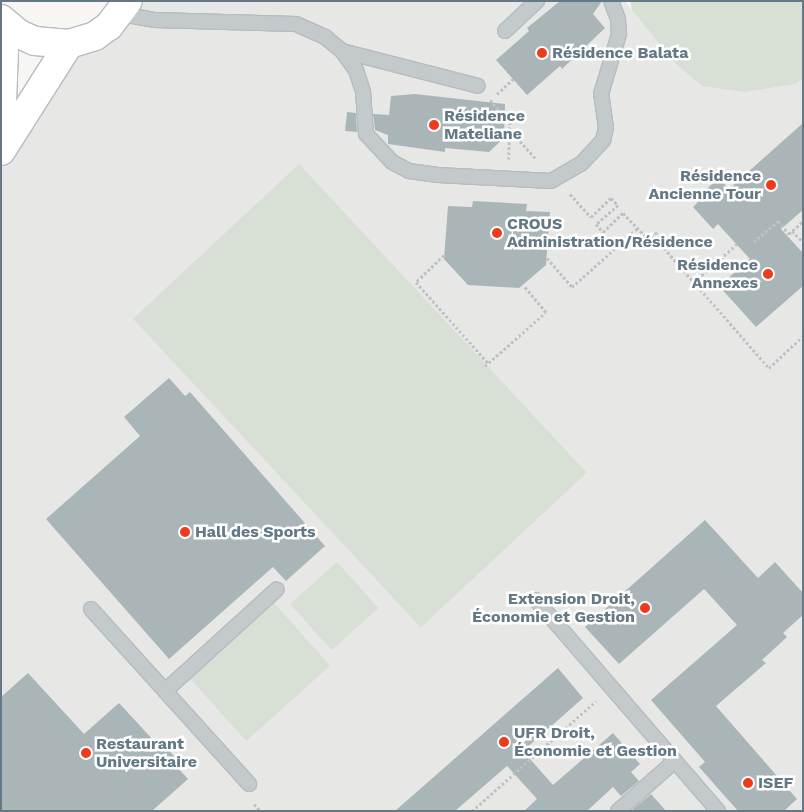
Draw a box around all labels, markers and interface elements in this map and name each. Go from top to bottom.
place label: Résidence Balata [552,43,688,63]
marker: Résidence Balata [536,47,548,59]
place label: Résidence Mateliane [444,106,525,144]
marker: Résidence Mateliane [428,119,440,131]
place label: Résidence Ancienne Tour [648,166,761,204]
marker: Résidence Ancienne Tour [765,179,777,191]
place label: CROUS Administration/Résidence [507,214,713,252]
marker: CROUS Administration/Résidence [491,227,503,239]
place label: Résidence Annexes [677,255,758,293]
marker: Résidence Annexes [762,268,774,280]
place label: Hall des Sports [195,522,316,542]
marker: Hall des Sports [179,526,191,538]
place label: Extension Droit, Économie et Gestion [472,589,635,627]
marker: Extension Droit, Économie et Gestion [639,602,651,614]
place label: UFR Droit, Économie et Gestion [514,723,677,761]
place label: Restaurant Universitaire [96,734,197,772]
marker: UFR Droit, Économie et Gestion [498,736,510,748]
marker: Restaurant Universitaire [80,747,92,759]
place label: ISEF [758,773,793,793]
marker: ISEF [742,777,754,789]

